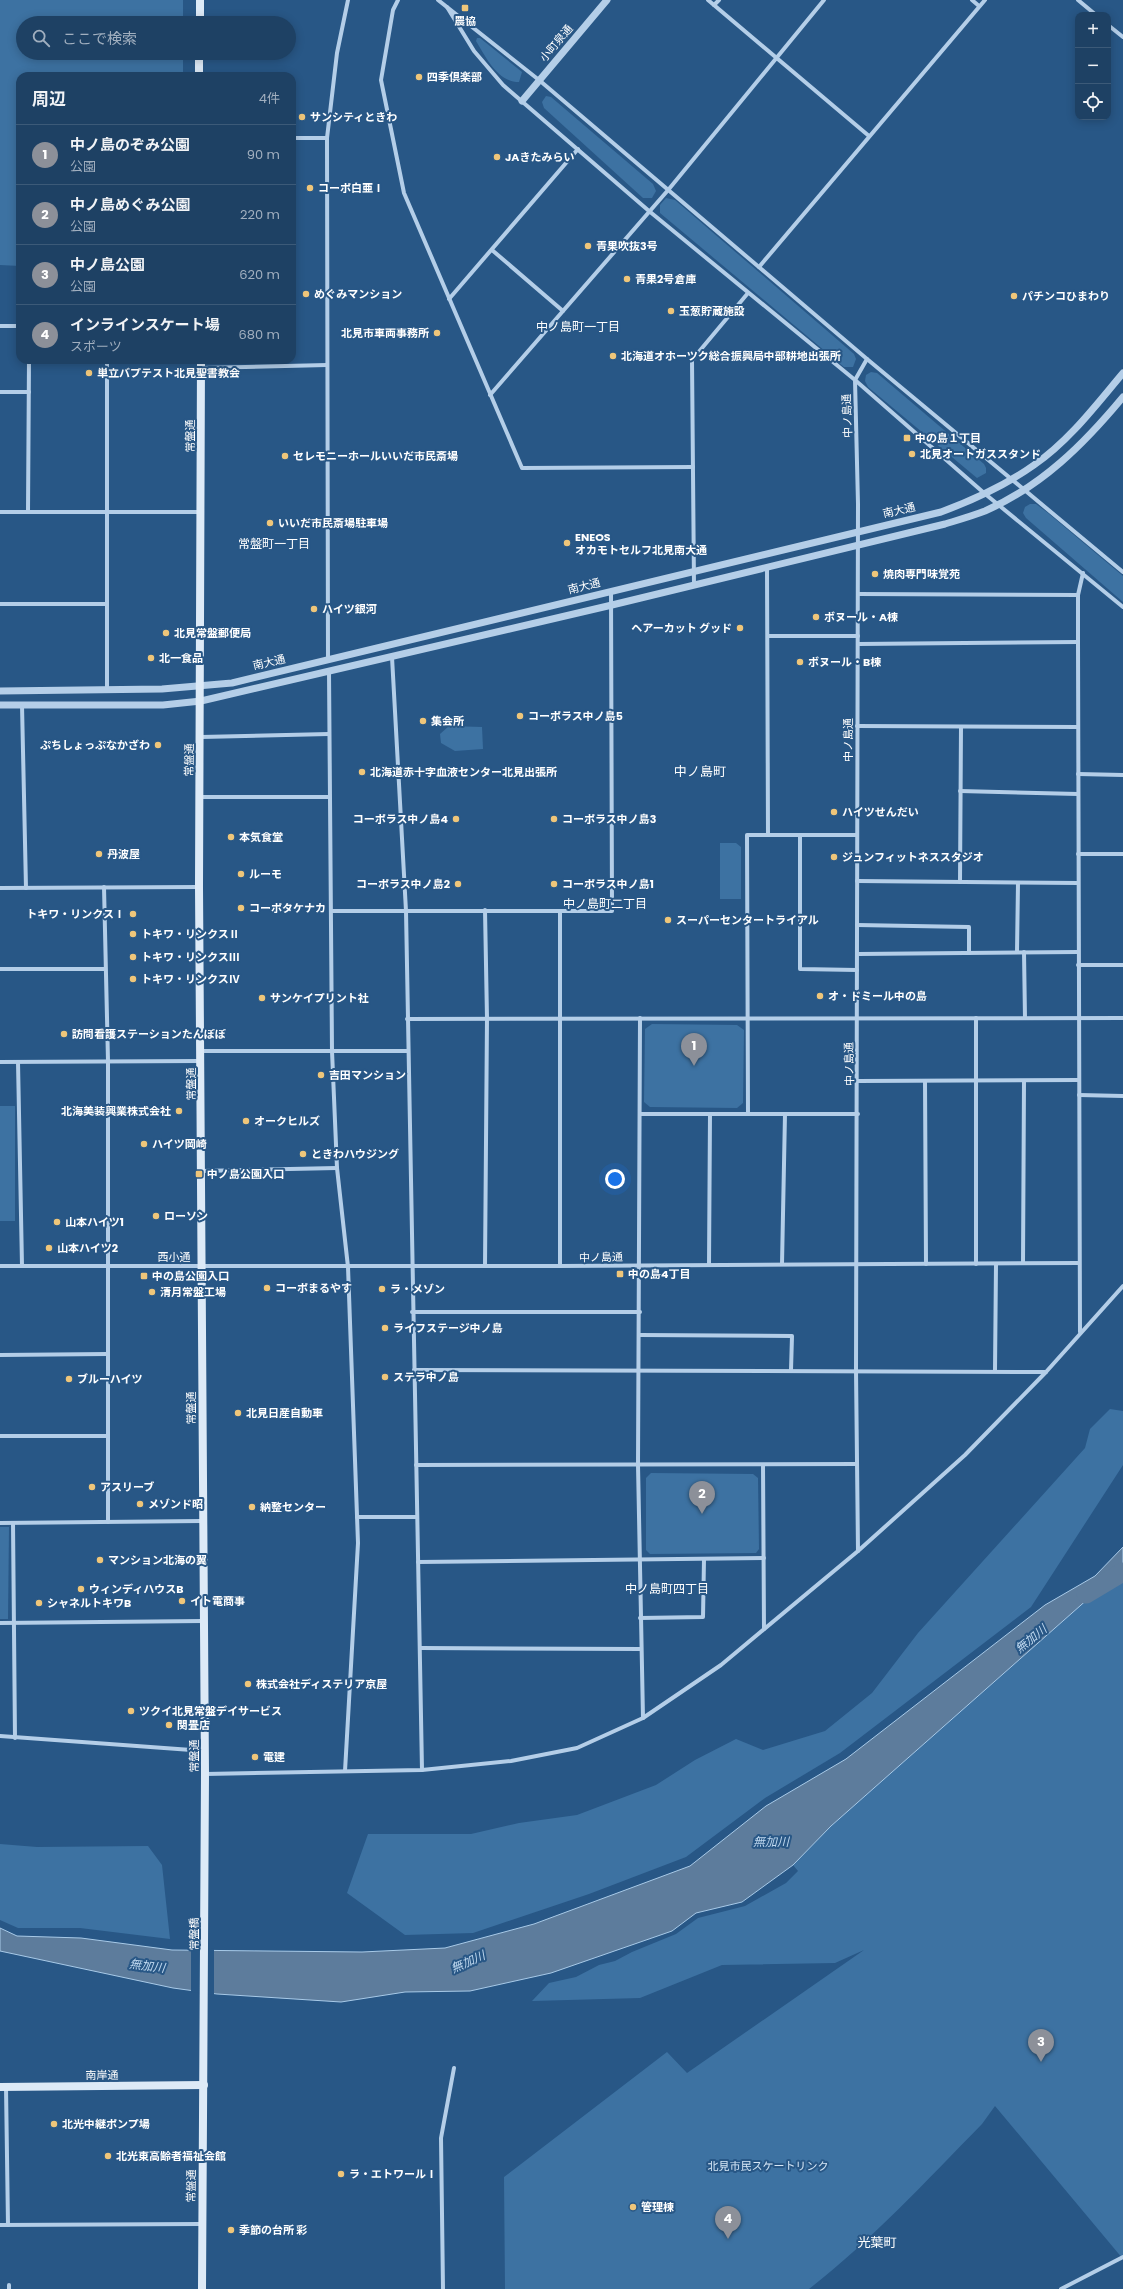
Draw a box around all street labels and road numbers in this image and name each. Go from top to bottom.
street label: 小町泉通 [536,21,576,65]
street label: 中ノ島通 [838,394,856,438]
street label: 常盤通 [182,420,198,453]
street label: 南大通 [881,498,917,522]
street label: 南大通 [566,574,602,598]
street label: 南大通 [251,650,287,674]
street label: 中ノ島通 [840,718,856,762]
street label: 常盤通 [181,743,197,777]
street label: 中ノ島通 [841,1042,857,1086]
street label: 常盤通 [183,1068,199,1101]
street label: 西小通 [158,1249,191,1265]
street label: 中ノ島通 [579,1249,623,1265]
street label: 常盤通 [183,1392,199,1425]
street label: 常盤通 [186,1740,202,1773]
street label: 常盤橋 [186,1918,202,1951]
street label: 南岸通 [85,2067,119,2083]
street label: 常盤通 [183,2169,199,2203]

